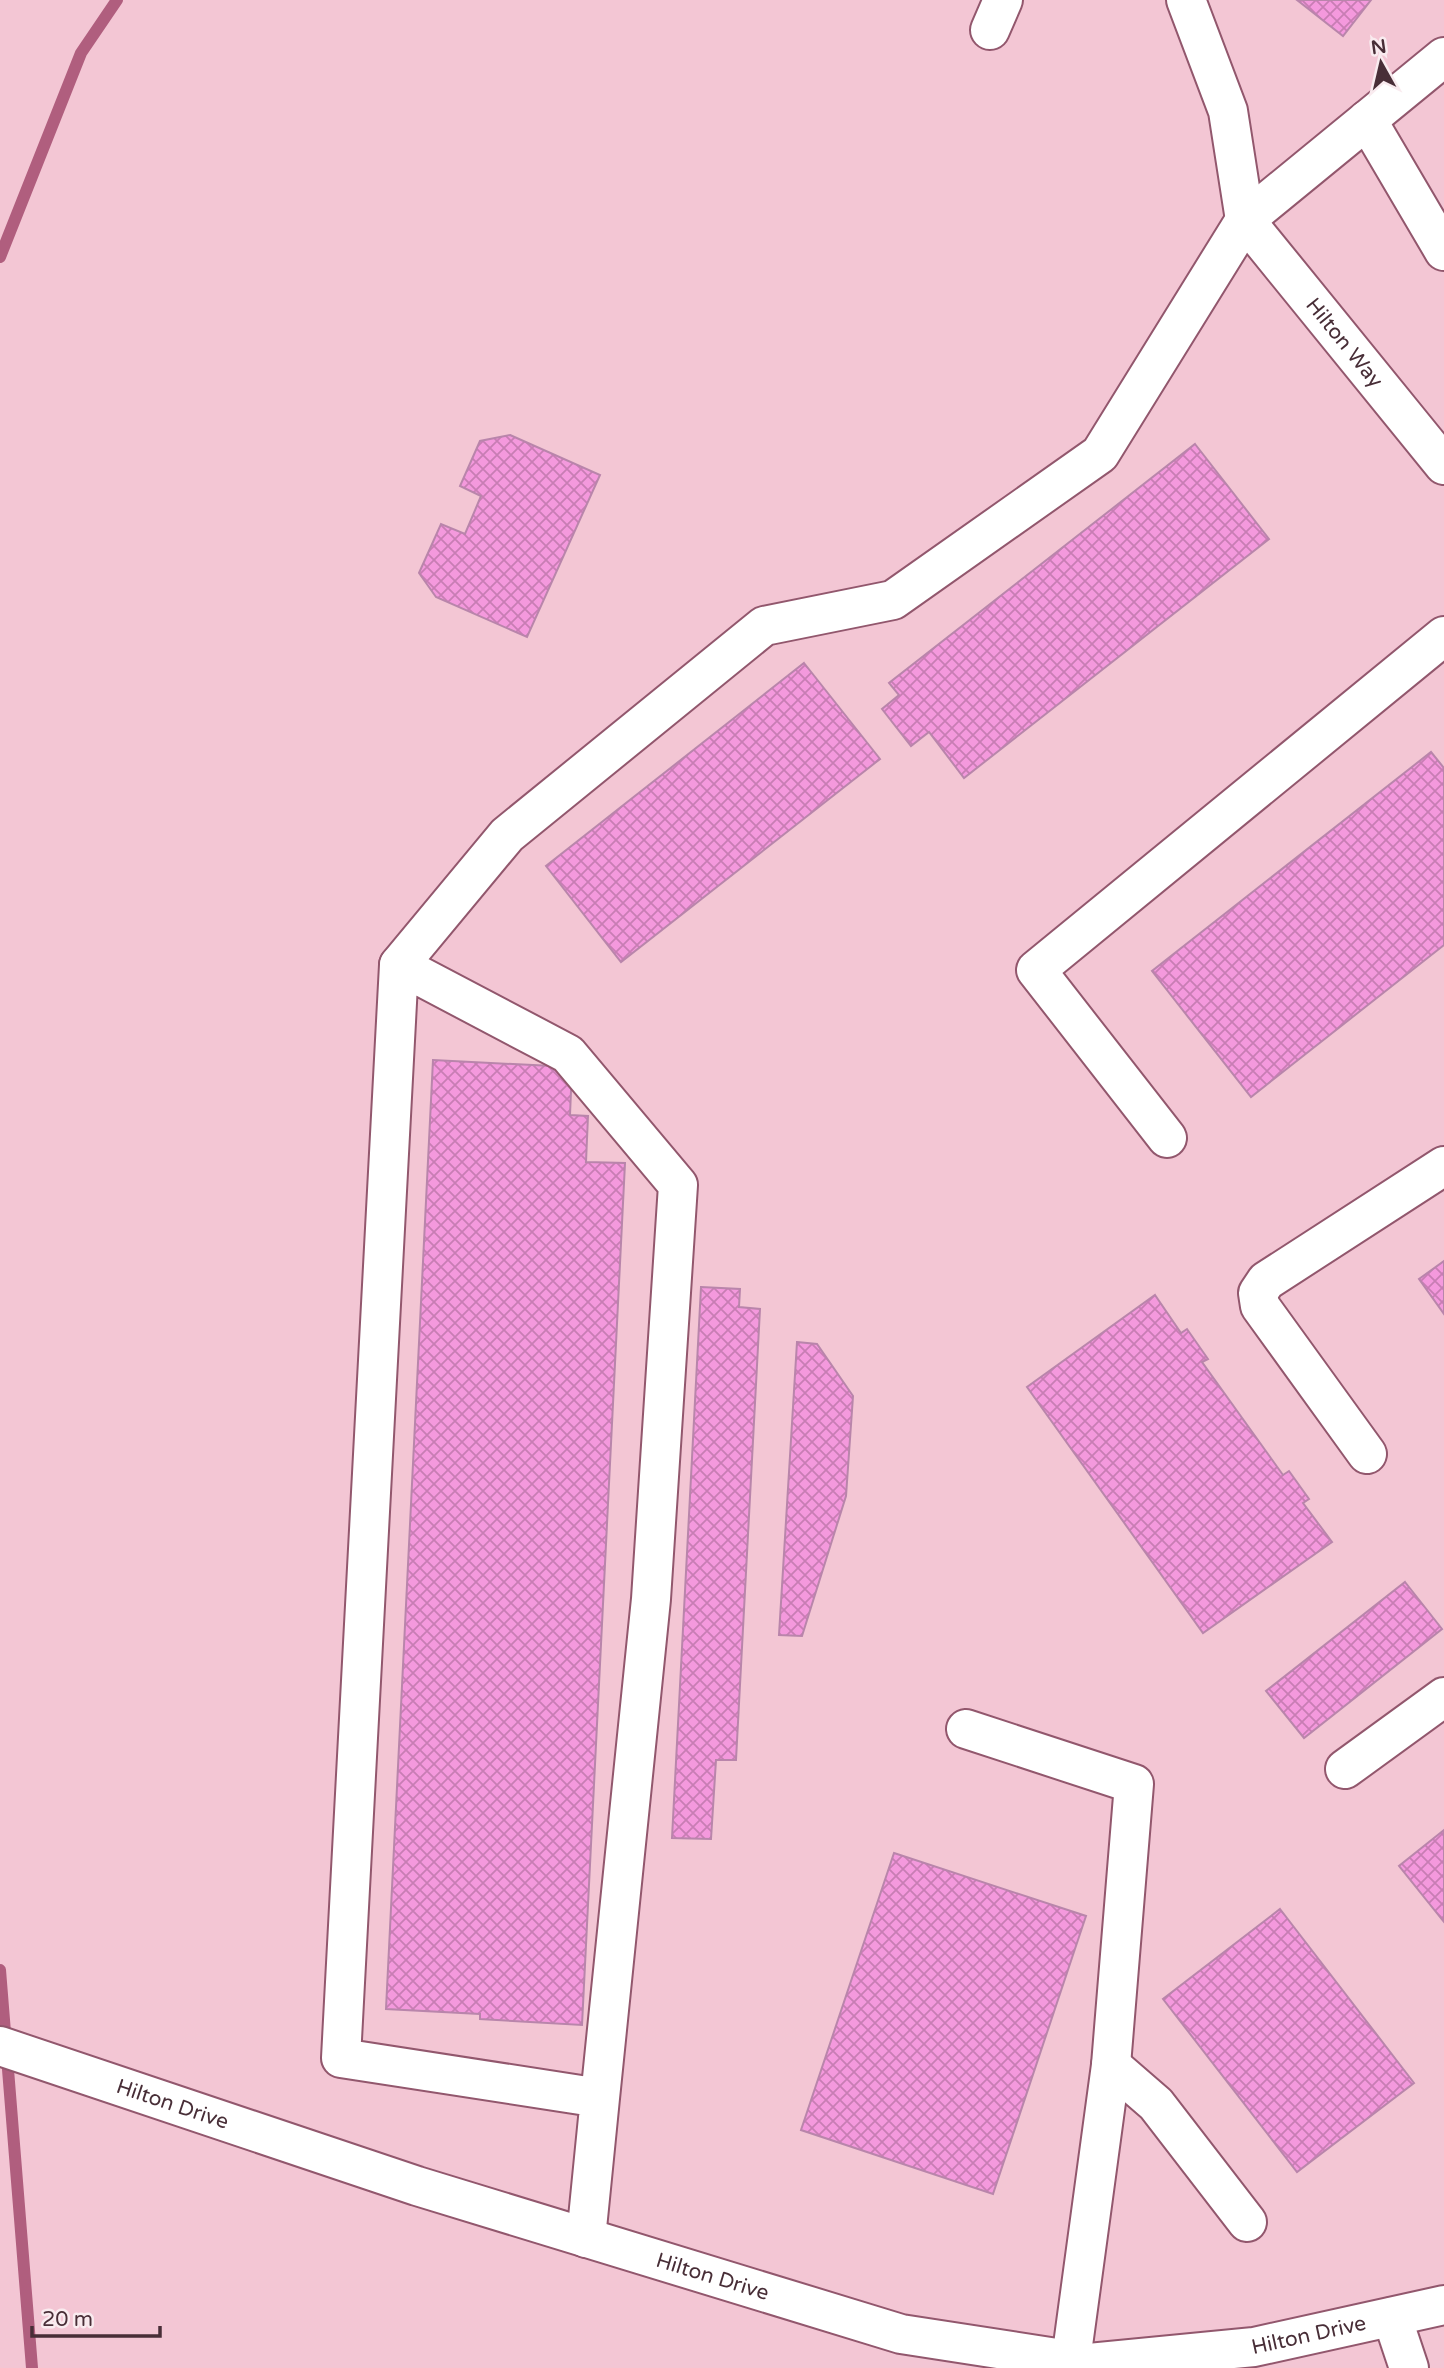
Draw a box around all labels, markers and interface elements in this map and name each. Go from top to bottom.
north arrow [1346,28,1416,98]
text: N [1370,35,1388,59]
street label: Hilton Way [1301,293,1388,393]
street label: Hilton Drive [113,2073,232,2134]
street label: Hilton Drive [653,2247,772,2305]
scale bar [32,2294,159,2338]
text: 20 m [42,2307,93,2332]
street label: Hilton Drive [1249,2310,1369,2360]

